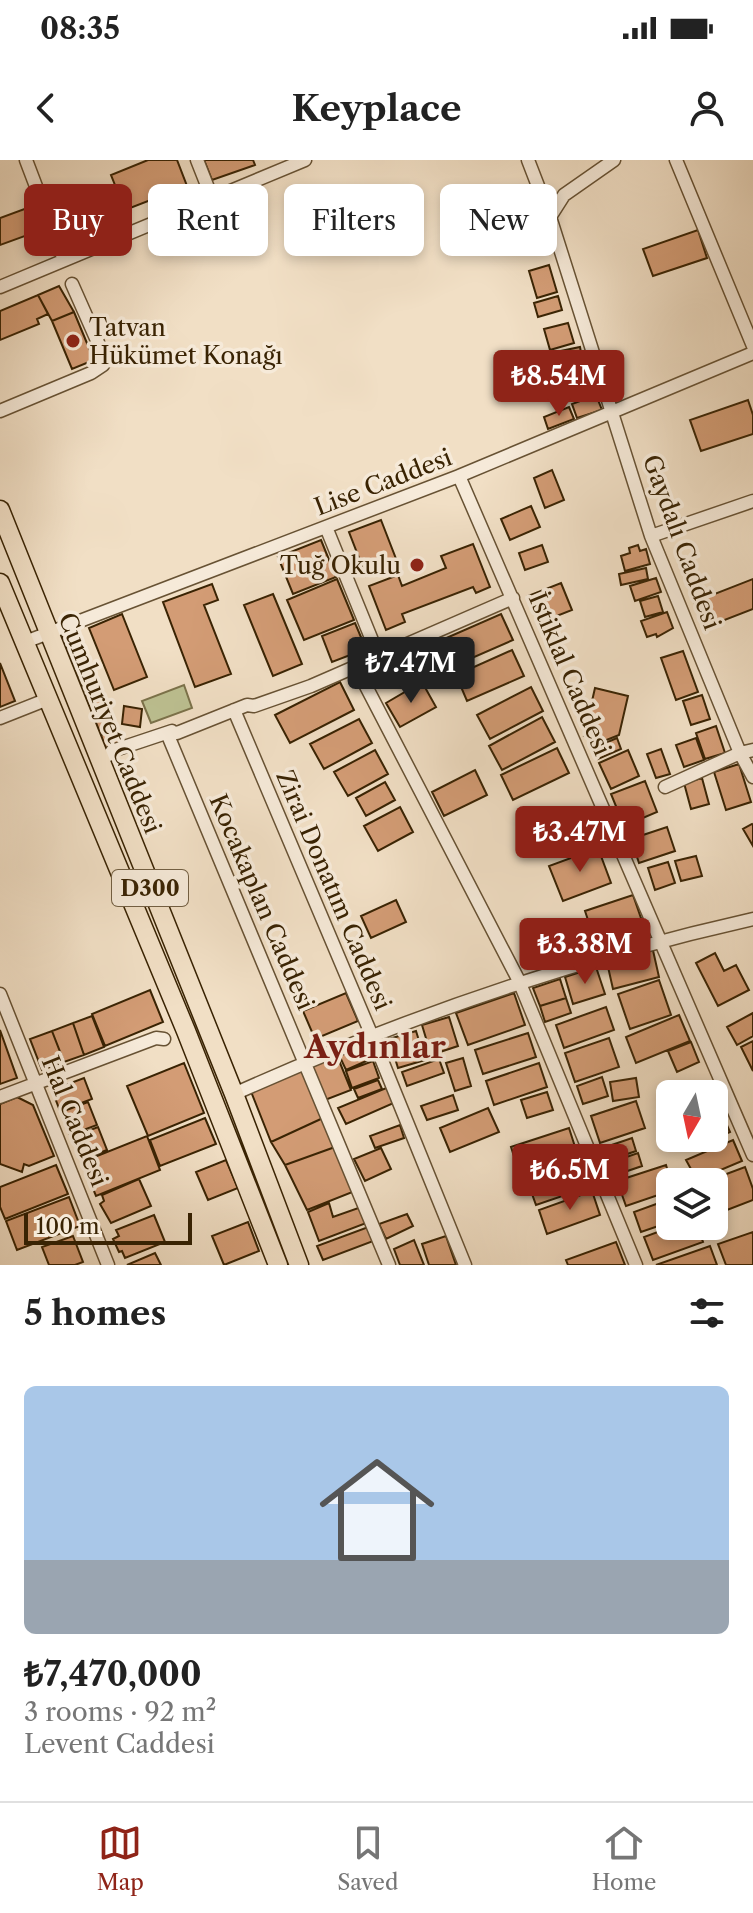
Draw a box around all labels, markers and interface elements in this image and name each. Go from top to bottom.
text: 08:35 [40,10,120,47]
icon: back [24,86,68,130]
text: Keyplace [292,86,461,130]
icon: person [685,86,729,130]
chip: Buy [24,184,132,256]
chip: Rent [148,184,268,256]
chip: Filters [284,184,424,256]
chip: New [440,184,557,256]
place label: Tatvan Hükümet Konağı [89,313,283,370]
marker: Tatvan Hükümet Konağı [64,332,82,350]
pin: ₺8.54M [494,350,624,418]
text: ₺8.54M [511,360,607,392]
street label: Lise Caddesi [310,442,456,522]
street label: Gaydalı Caddesi [637,451,727,633]
place label: Tuğ Okulu [280,551,401,580]
marker: Tuğ Okulu [408,556,426,574]
street label: İstiklal Caddesi [523,588,618,760]
street label: Cumhuriyet Caddesi [52,609,168,837]
pin: ₺7.47M [346,637,476,705]
text: ₺7.47M [366,647,456,679]
street label: Zirai Donatım Caddesi [270,766,398,1014]
street label: Kocakaplan Caddesi [203,790,321,1014]
pin: ₺3.47M [515,806,645,874]
text: ₺3.47M [533,816,627,848]
road number: D300 [112,870,188,906]
pin: ₺3.38M [520,918,650,986]
text: ₺3.38M [537,928,633,960]
district label: Aydınlar [303,1027,446,1066]
street label: Hal Caddesi [36,1052,114,1190]
north arrow [656,1080,728,1152]
map controls [656,1080,728,1240]
pin: ₺6.5M [514,1144,626,1212]
text: ₺6.5M [530,1154,610,1186]
button: layers [656,1168,728,1240]
scale bar [24,1209,192,1245]
text: 100 m [36,1213,99,1240]
icon: filters [685,1291,729,1335]
text: 5 homes [24,1292,166,1334]
icon: home [305,1438,449,1582]
text: ₺7,470,000 [24,1653,202,1695]
text: 3 rooms · 92 m² [24,1696,216,1728]
text: Levent Caddesi [24,1728,215,1760]
tab: Map [97,1821,144,1896]
tab: Saved [337,1821,398,1896]
tab: Home [592,1821,656,1896]

